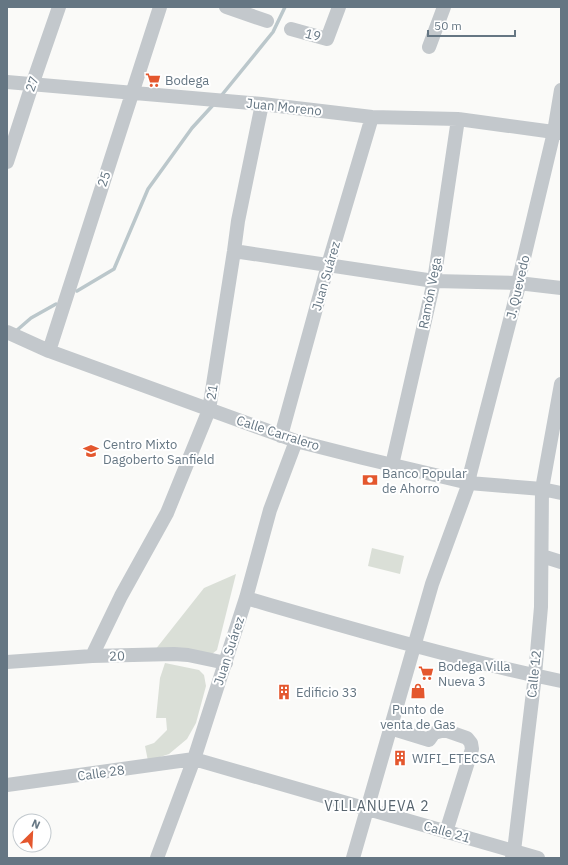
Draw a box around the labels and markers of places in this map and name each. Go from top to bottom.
supermarket icon: Bodega [144,71,162,89]
place label: Bodega [165,72,209,89]
place label: Centro Mixto Dagoberto Sanfield [103,436,215,468]
school or university icon: Centro Mixto Dagoberto Sanfield [82,442,100,460]
place label: Banco Popular de Ahorro [382,465,467,497]
bank icon: Banco Popular de Ahorro [361,471,379,489]
place label: Bodega Villa Nueva 3 [438,658,510,690]
supermarket icon: Bodega Villa Nueva 3 [417,664,435,682]
shop icon: Punto de venta de Gas [409,682,427,700]
building icon: Edificio 33 [275,683,293,701]
place label: Edificio 33 [296,684,357,701]
place label: Punto de venta de Gas [380,701,456,733]
building icon: WIFI_ETECSA [391,749,409,767]
place label: WIFI_ETECSA [412,750,496,767]

